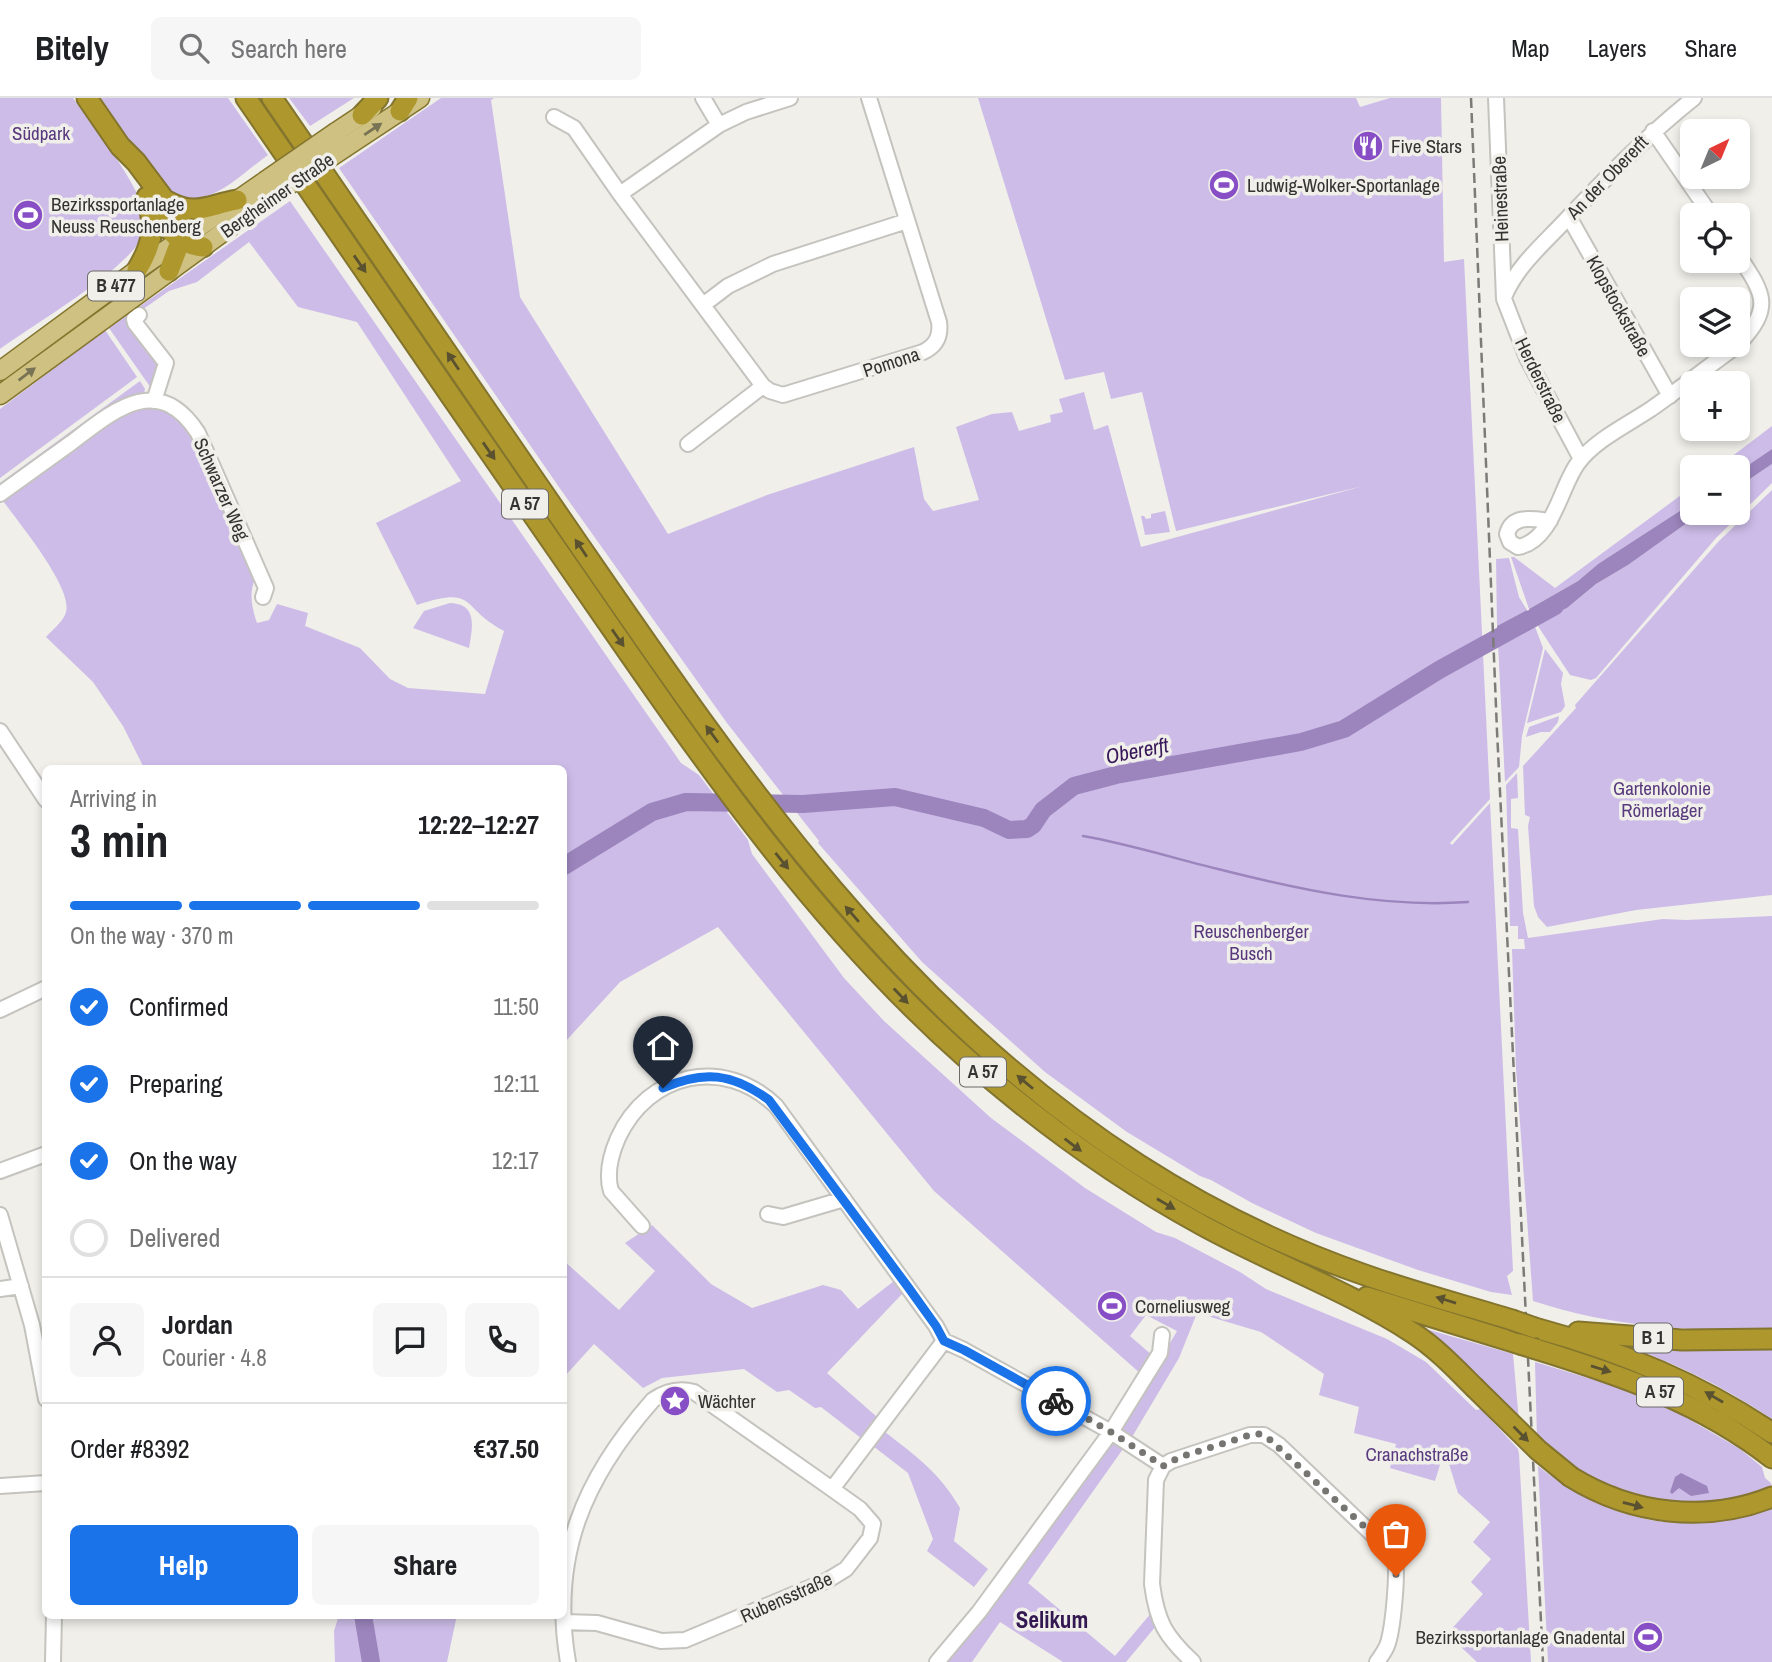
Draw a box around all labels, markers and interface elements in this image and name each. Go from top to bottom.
search box [151,17,641,80]
text: Bitely [35,26,109,70]
icon: search [175,29,213,67]
text: Search here [231,31,347,66]
text: Map [1511,32,1549,64]
text: Layers [1587,32,1646,64]
text: Share [1684,32,1737,64]
north arrow [1680,119,1750,189]
map controls [1680,119,1750,525]
park label: Südpark [12,120,70,146]
one-way arrow [363,123,382,136]
restaurant icon: Five Stars [1351,129,1385,163]
street label: An der Obererft [1560,129,1654,225]
place label: Five Stars [1391,133,1462,159]
street label: Bergheimer Straße [215,146,339,244]
street label: Heinestraße [1486,156,1514,242]
sports icon: Ludwig-Wolker-Sportanlage [1207,168,1241,202]
place label: Ludwig-Wolker-Sportanlage [1247,172,1440,198]
place label: Bezirkssportanlage Neuss Reuschenberg [51,191,201,239]
sports icon: Bezirkssportanlage Neuss Reuschenberg [11,198,45,232]
button: locate [1680,203,1750,273]
street label: Klopstockstraße [1581,251,1657,361]
one-way arrow [353,254,366,274]
road number: B 477 [88,272,144,300]
button: layers [1680,287,1750,357]
street label: Herderstraße [1509,333,1573,427]
street label: Pomona [859,341,923,383]
one-way arrow [446,352,460,370]
one-way arrow [18,368,36,382]
button: + [1680,371,1750,441]
street label: Schwarzer Weg [188,434,256,545]
one-way arrow [482,442,496,460]
button: − [1680,455,1750,525]
road number: A 57 [502,490,548,518]
one-way arrow [575,538,588,558]
one-way arrow [611,629,625,647]
one-way arrow [705,726,720,744]
water label: Obererft [1103,730,1172,771]
park label: Gartenkolonie Römerlager [1613,775,1711,823]
text: Arriving in [70,783,157,814]
text: 12:22–12:27 [418,807,539,842]
text: 3 min [70,809,169,871]
one-way arrow [774,851,789,869]
one-way arrow [845,905,860,922]
park label: Reuschenberger Busch [1193,918,1309,966]
text: On the way · 370 m [70,920,234,951]
icon: check [70,988,108,1026]
one-way arrow [892,988,909,1005]
text: Confirmed [129,989,229,1024]
text: 11:50 [493,991,539,1022]
pin [633,1016,693,1088]
icon: home [644,1027,682,1065]
road number: A 57 [960,1057,1006,1086]
icon: check [70,1065,108,1103]
text: Preparing [129,1066,223,1101]
text: 12:11 [493,1068,539,1099]
one-way arrow [1017,1075,1034,1090]
one-way arrow [1064,1137,1082,1151]
icon: check [70,1142,108,1180]
text: On the way [129,1143,237,1178]
text: 12:17 [492,1145,539,1176]
one-way arrow [1156,1198,1175,1210]
text: Delivered [129,1220,220,1255]
sports icon: Corneliusweg [1095,1289,1129,1323]
place label: Corneliusweg [1135,1293,1231,1319]
one-way arrow [1436,1294,1457,1304]
button: person [70,1303,144,1377]
button: chat [373,1303,447,1377]
button: phone [465,1303,539,1377]
text: Jordan [162,1307,233,1342]
road number: B 1 [1634,1324,1672,1352]
text: Courier · 4.8 [162,1342,267,1373]
one-way arrow [1591,1365,1612,1375]
courier [1021,1366,1091,1436]
road number: A 57 [1637,1378,1683,1406]
icon: bike [1037,1382,1075,1420]
place icon: Wächter [658,1384,692,1418]
place label: Wächter [698,1388,756,1414]
one-way arrow [1705,1391,1724,1403]
one-way arrow [1512,1425,1529,1441]
text: Order #8392 [70,1431,190,1466]
text: €37.50 [474,1431,539,1466]
park label: Cranachstraße [1365,1441,1469,1467]
one-way arrow [1622,1500,1643,1510]
pin [1366,1504,1426,1576]
icon: bag [1377,1515,1415,1553]
button: Help [70,1525,298,1605]
button: Share [312,1525,539,1605]
street label: Rubensstraße [736,1565,836,1629]
district label: Selikum [1016,1604,1088,1635]
sports icon: Bezirkssportanlage Gnadental [1631,1620,1665,1654]
place label: Bezirkssportanlage Gnadental [1415,1624,1625,1650]

